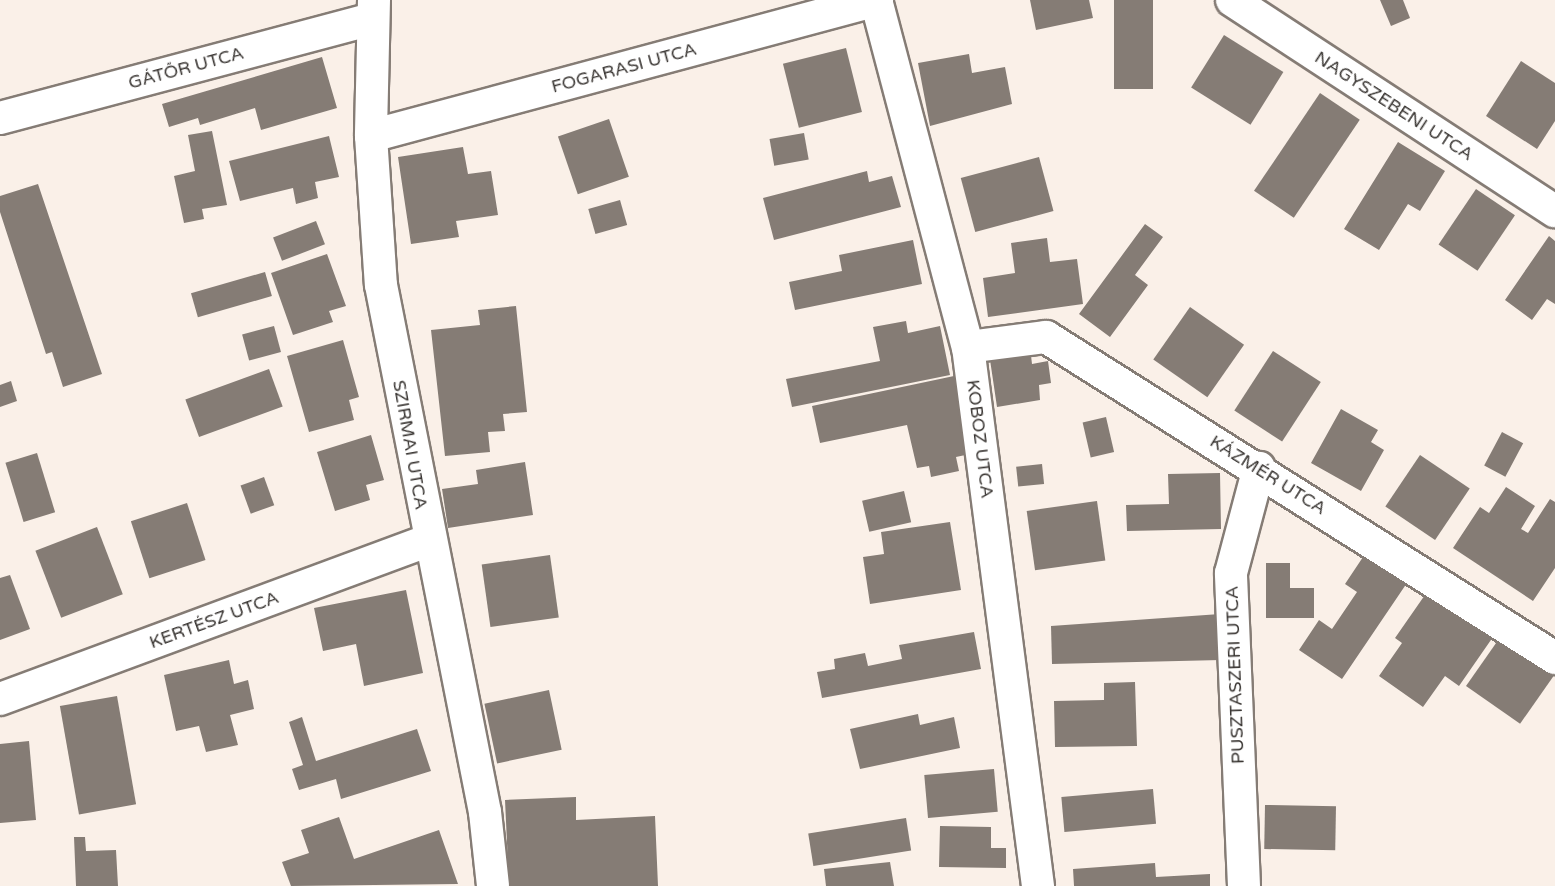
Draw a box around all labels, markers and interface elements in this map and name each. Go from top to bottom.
street label: FOGARASI UTCA [549,38,699,98]
street label: GÁTŐR UTCA [126,42,246,94]
street label: NAGYSZEBENI UTCA [1311,47,1477,165]
street label: SZIRMAI UTCA [388,378,432,512]
street label: KOBOZ UTCA [962,378,998,500]
street label: KÁZMÉR UTCA [1206,431,1330,519]
street label: PUSZTASZERI UTCA [1221,585,1249,765]
street label: KERTÉSZ UTCA [146,587,282,653]

